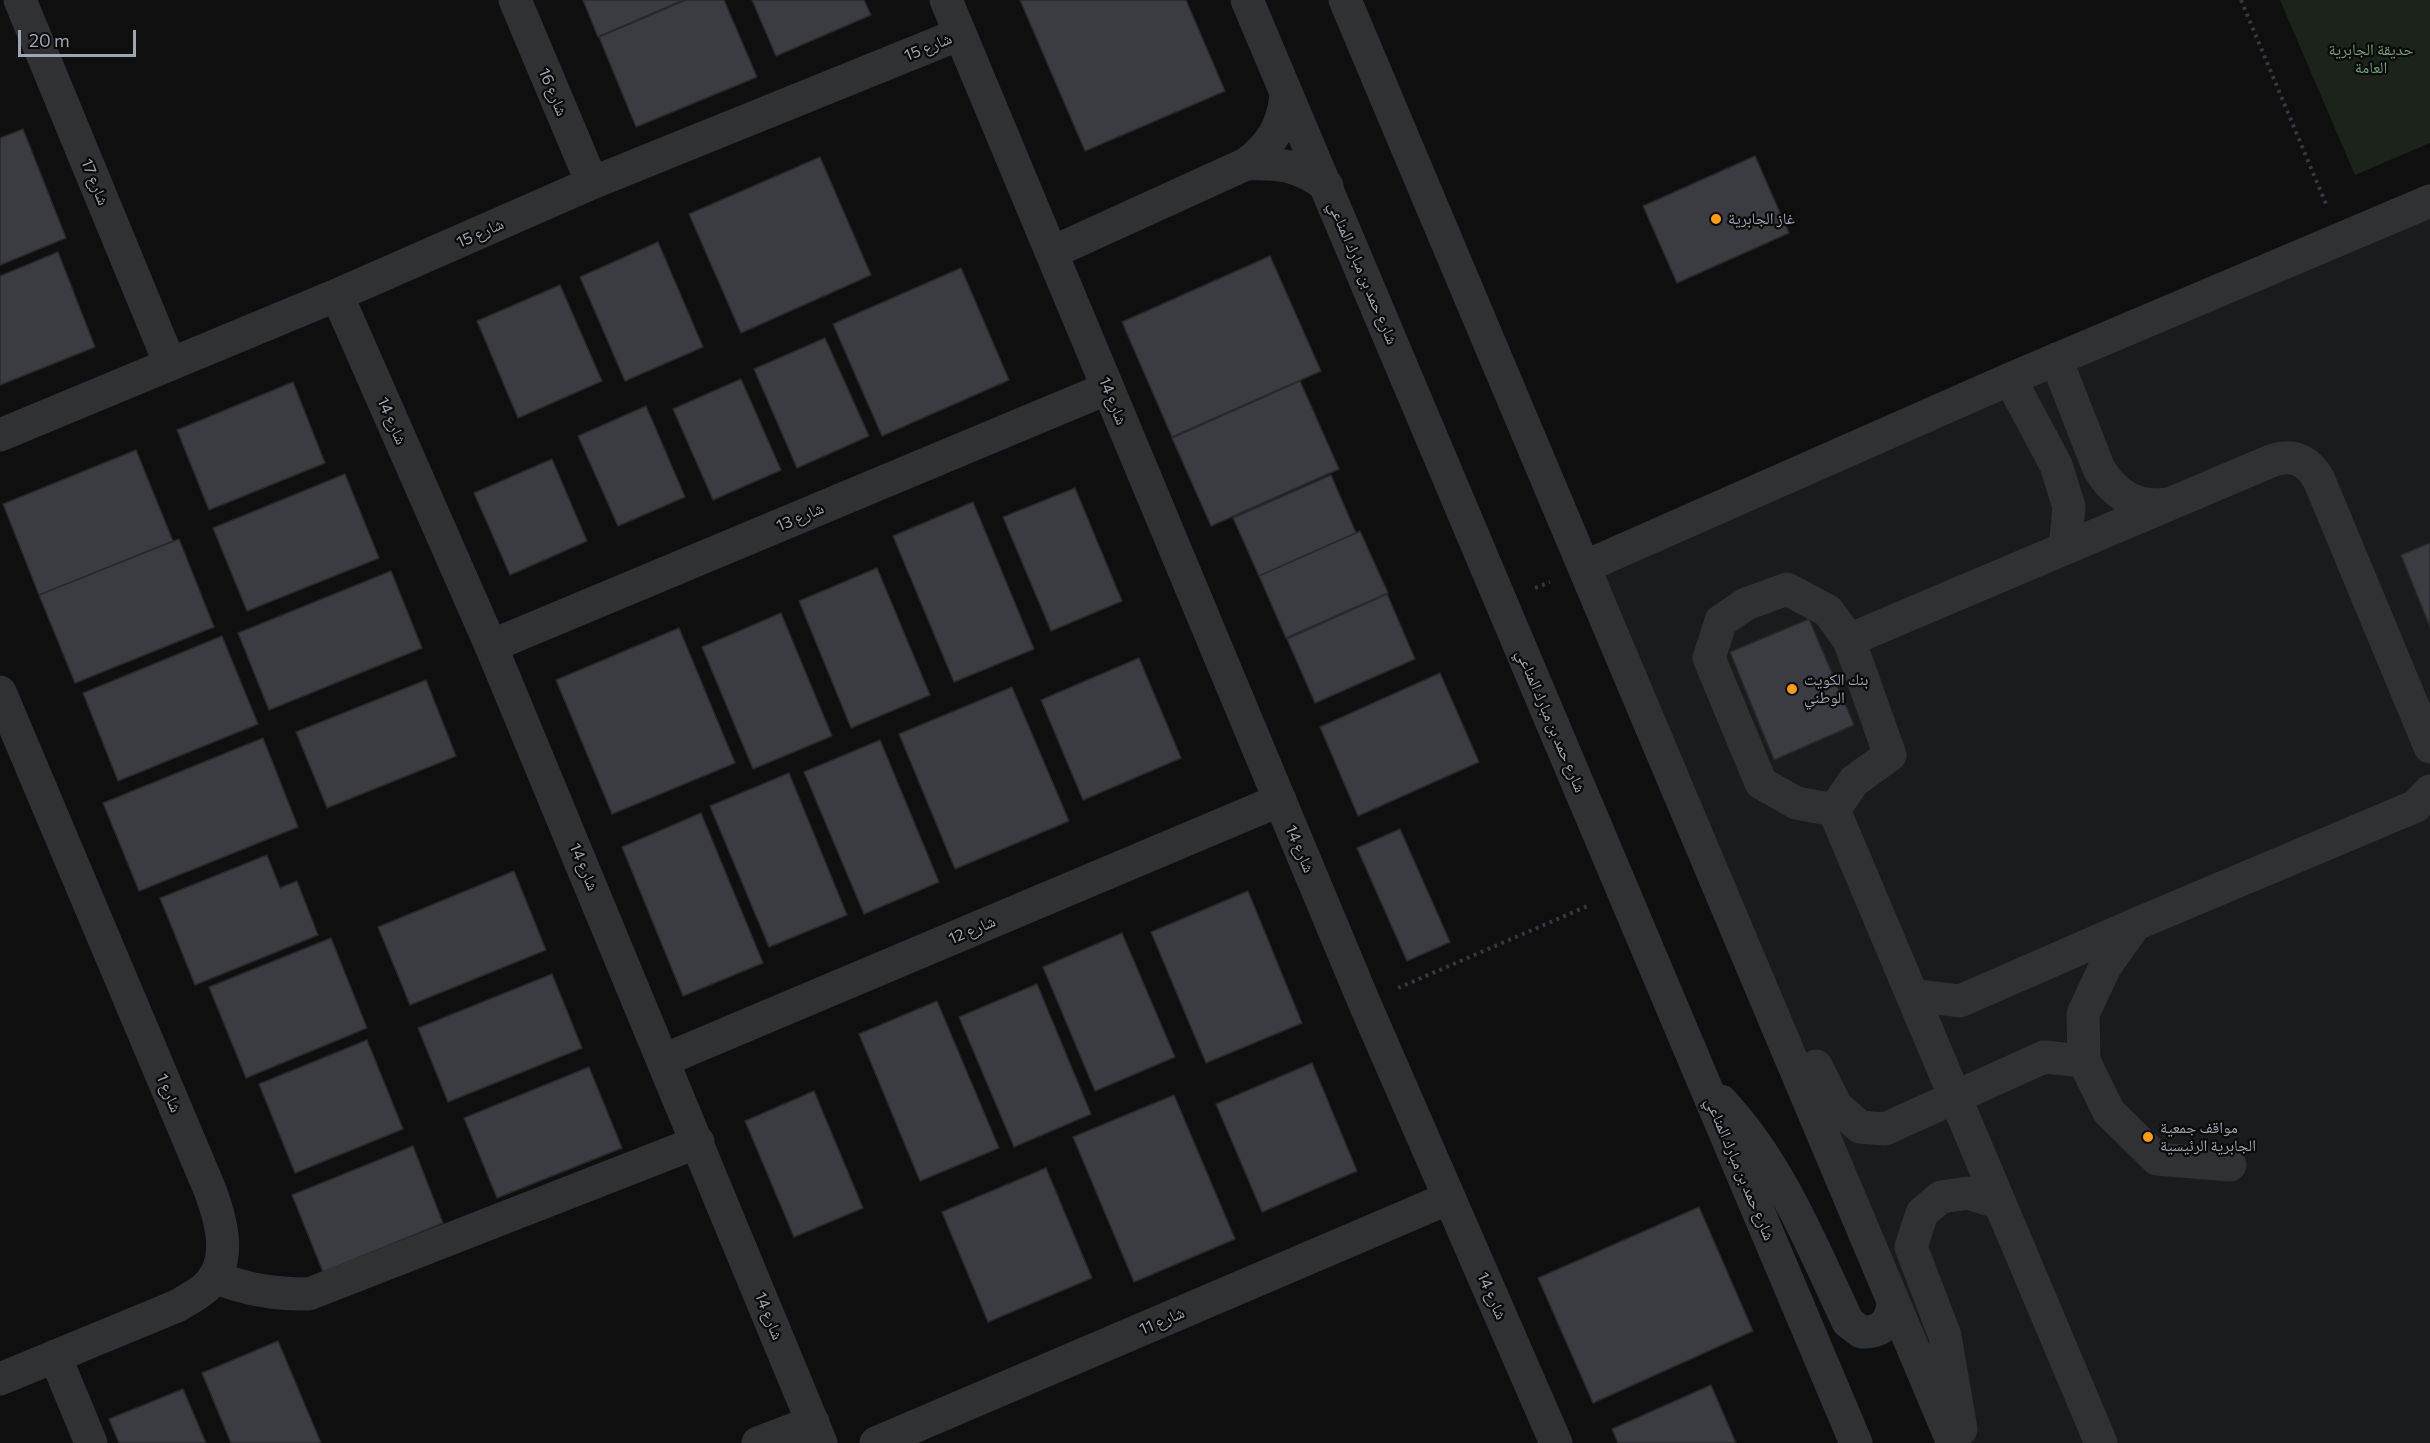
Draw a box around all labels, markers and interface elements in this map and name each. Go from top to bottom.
scale bar [21,18,140,56]
text: 20 m [29,29,70,51]
street label: شارع 15 [901,29,955,65]
park label: حديقة الجابرية العامة [2328,40,2414,78]
street label: شارع 16 [534,65,572,119]
street label: شارع 17 [77,156,113,208]
street label: شارع حمد بن مبارك المناعي [1324,199,1402,347]
place label: غاز الجابرية [1728,209,1795,229]
marker: غاز الجابرية [1709,212,1723,226]
street label: شارع 15 [453,214,507,252]
street label: شارع 14 [1095,374,1131,428]
street label: شارع 14 [373,394,411,448]
street label: شارع 13 [773,499,827,535]
street label: شارع حمد بن مبارك المناعي [1512,647,1590,795]
place label: بنك الكويت الوطني [1804,670,1869,708]
marker: بنك الكويت الوطني [1785,682,1799,696]
street label: شارع 14 [1281,822,1319,876]
street label: شارع 14 [565,840,603,894]
street label: شارع 12 [946,912,998,948]
street label: شارع 1 [152,1071,186,1115]
street label: شارع حمد بن مبارك المناعي [1701,1095,1779,1243]
place label: مواقف جمعية الجابرية الرئيسية [2160,1118,2256,1156]
marker: مواقف جمعية الجابرية الرئيسية [2141,1130,2155,1144]
street label: شارع 14 [1473,1269,1511,1323]
street label: شارع 14 [751,1289,787,1343]
street label: شارع 11 [1137,1303,1187,1339]

